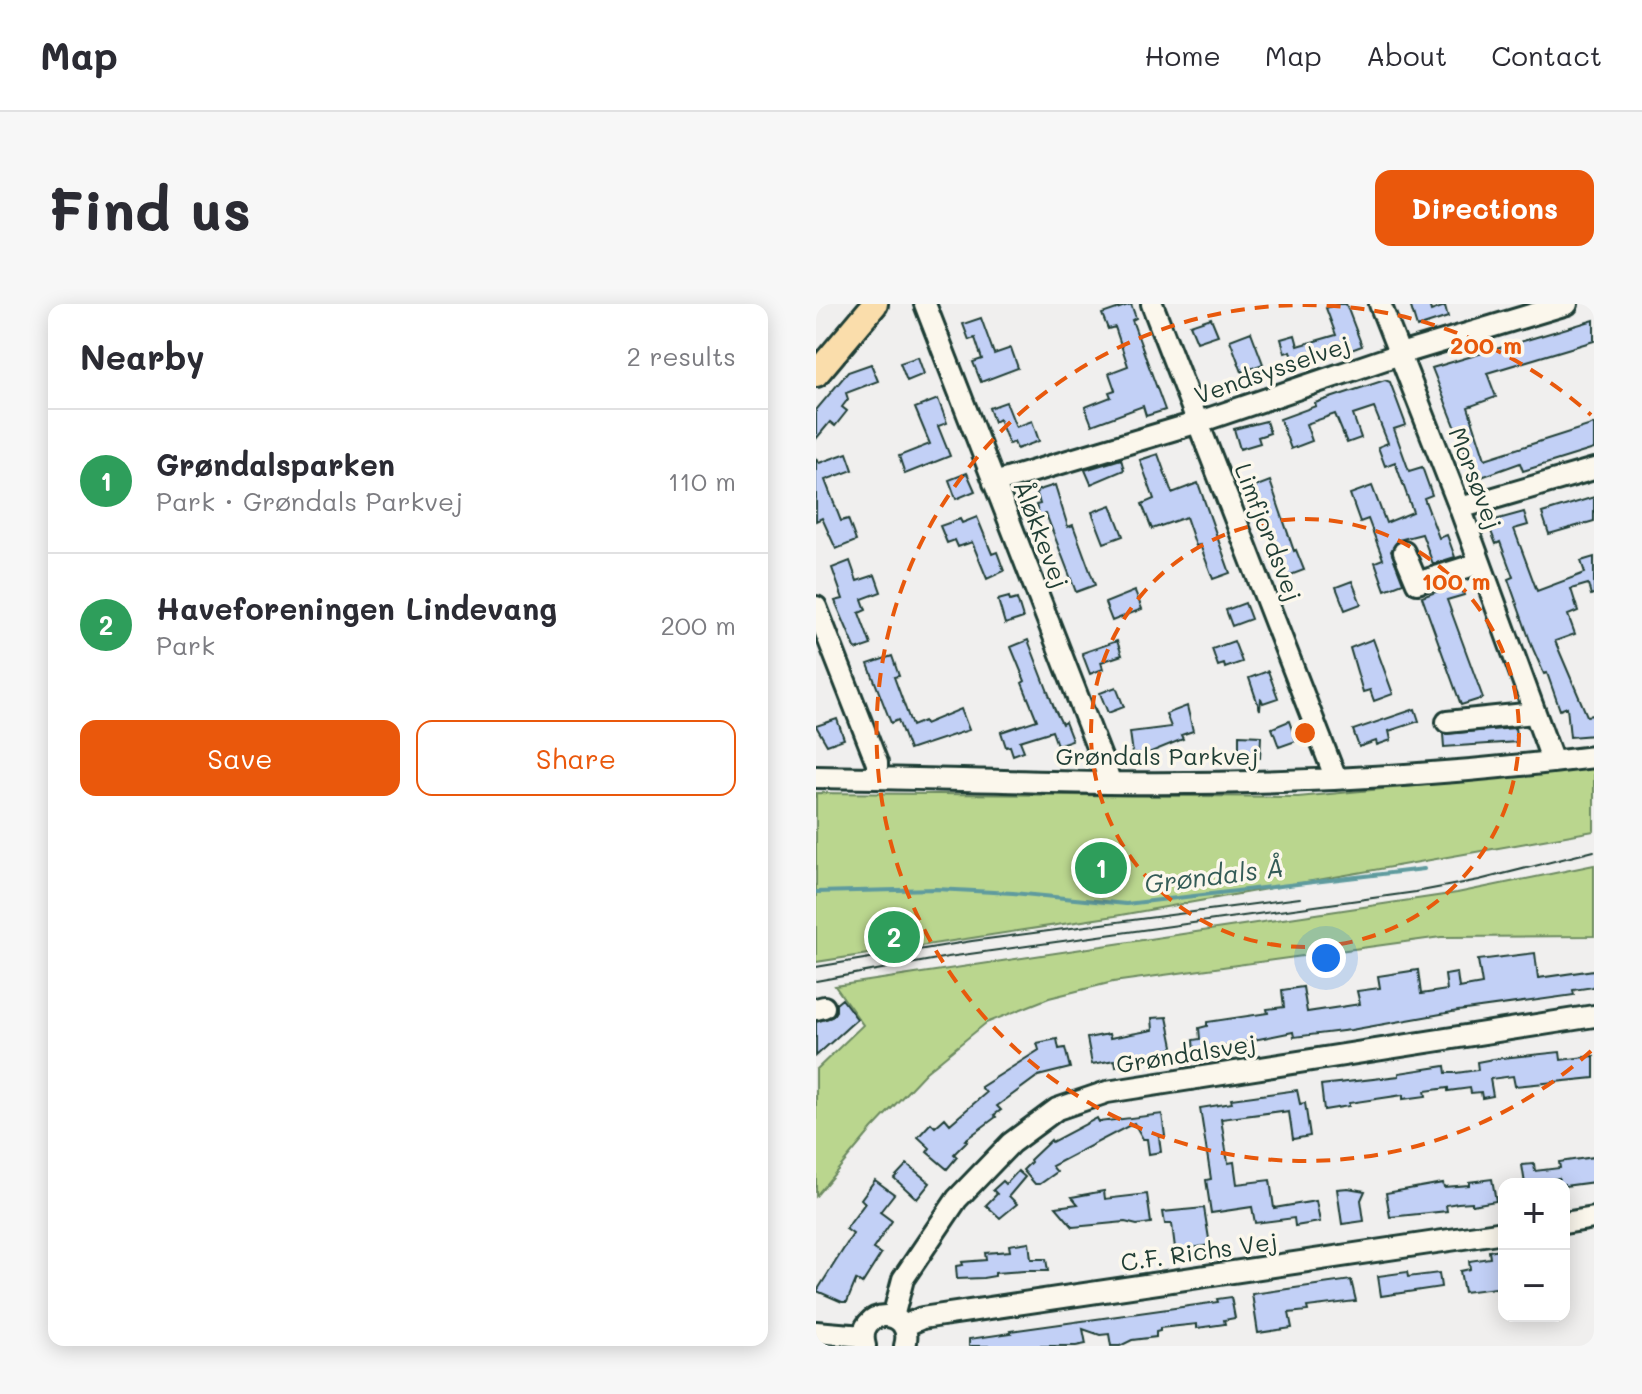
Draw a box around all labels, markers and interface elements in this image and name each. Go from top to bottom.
text: Map [40,30,118,80]
text: Home [1145,37,1221,73]
text: Map [1265,37,1322,73]
text: About [1366,37,1447,73]
text: Contact [1491,37,1602,73]
button: Directions [1375,170,1594,246]
text: Find us [48,172,251,245]
street label: Vendsysselvej [1190,328,1354,410]
text: 200 m [1450,329,1522,360]
text: Nearby [80,334,205,379]
text: 2 results [627,339,736,373]
street label: Morsøvej [1442,422,1510,534]
text: Grøndalsparken [156,444,395,484]
street label: Limfjordsvej [1228,459,1310,605]
text: 1 [100,464,112,498]
text: 110 m [668,464,736,498]
street label: Åløkkevej [1007,476,1077,592]
text: Park · Grøndals Parkvej [156,484,463,518]
text: 100 m [1421,565,1491,596]
text: Haveforeningen Lindevang [156,588,557,628]
text: 2 [99,608,113,642]
text: 200 m [660,608,736,642]
text: Park [156,628,215,662]
centre of rings [1291,719,1319,747]
button: Save [80,720,400,796]
button: Share [416,720,736,796]
street label: Grøndals Parkvej [1055,740,1259,771]
pin: 1 [1075,838,1127,898]
water label: Grøndals Å [1142,850,1286,900]
pin: 2 [868,907,920,967]
your location [1306,938,1346,978]
street label: Grøndalsvej [1114,1027,1258,1079]
map controls [1498,1178,1570,1322]
button: + [1498,1178,1570,1250]
street label: C.F. Richs Vej [1119,1225,1279,1277]
button: − [1498,1250,1570,1322]

